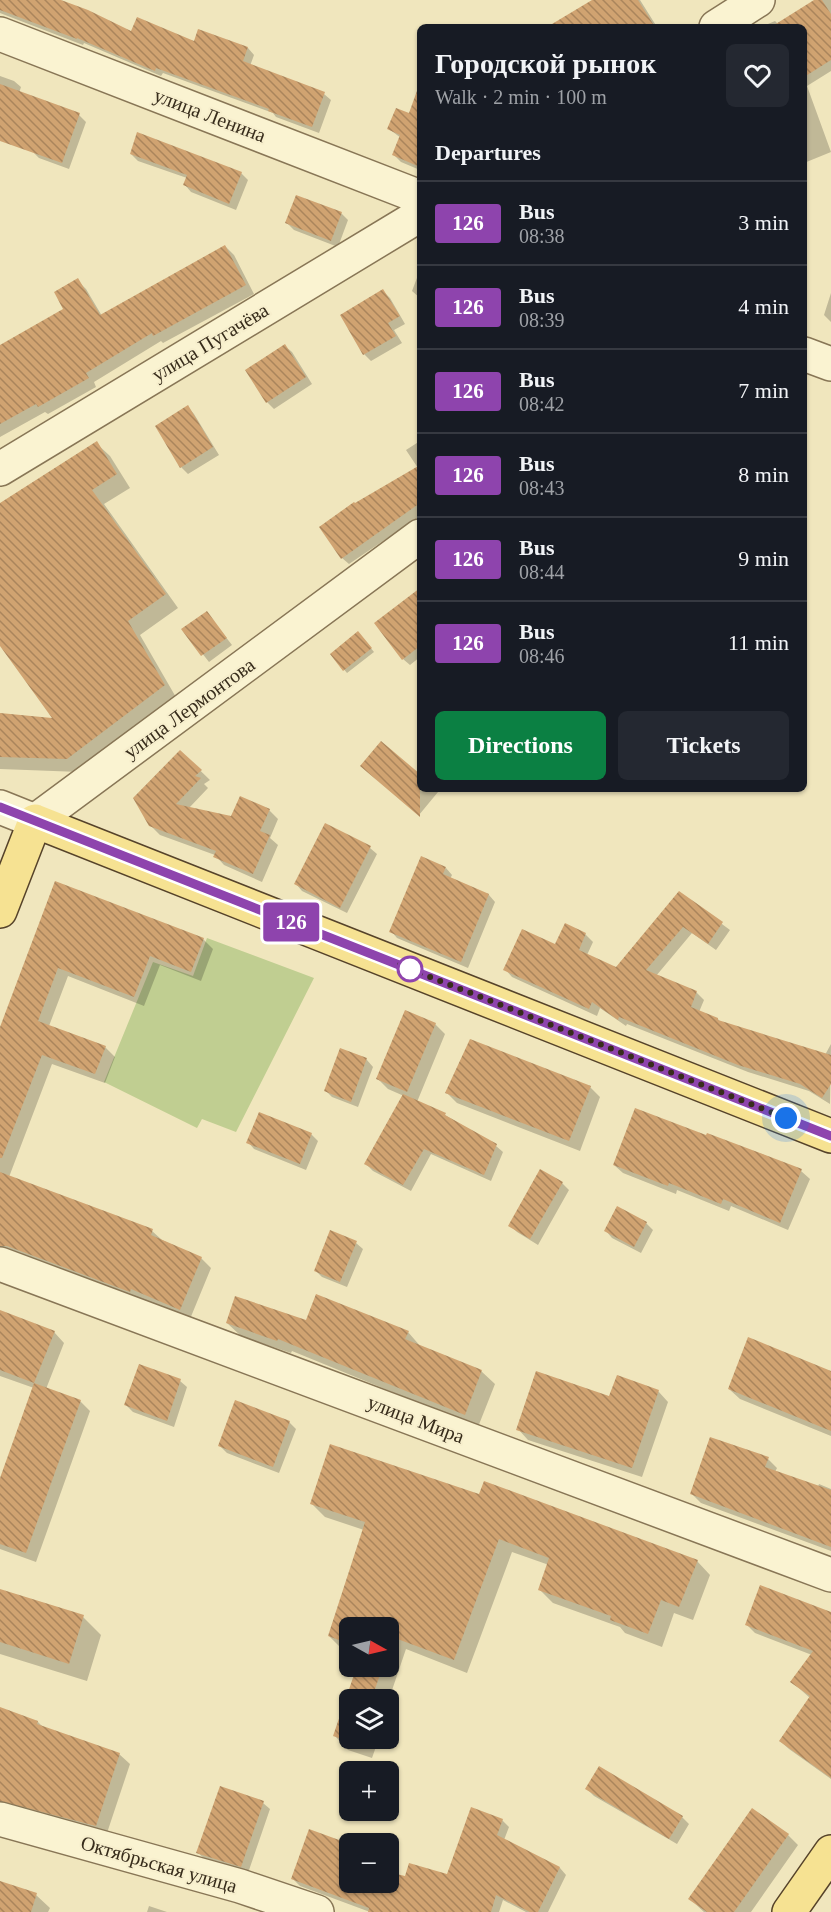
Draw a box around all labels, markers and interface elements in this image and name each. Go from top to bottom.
button: heart [726,44,789,107]
text: Городской рынок [435,48,656,79]
street label: улица Ленина [151,84,269,147]
text: Walk · 2 min · 100 m [435,86,607,108]
text: Departures [435,140,541,165]
text: Bus [519,199,554,224]
text: 3 min [738,210,789,235]
text: 126 [452,211,484,235]
text: 08:38 [519,225,565,247]
text: Bus [519,283,554,308]
text: 4 min [738,294,789,319]
text: 126 [452,295,484,319]
street label: улица Пугачёва [148,298,273,386]
text: 08:39 [519,309,565,331]
text: Bus [519,367,554,392]
text: 7 min [738,378,789,403]
text: 126 [452,379,484,403]
text: 08:42 [519,393,565,415]
text: Bus [519,451,554,476]
text: 8 min [738,462,789,487]
text: 126 [452,463,484,487]
text: 08:43 [519,477,565,499]
text: Bus [519,535,554,560]
text: 9 min [738,546,789,571]
text: 126 [452,547,484,571]
text: 08:44 [519,561,565,583]
text: Bus [519,619,554,644]
text: 11 min [728,630,789,655]
text: 126 [452,631,484,655]
text: 08:46 [519,645,565,667]
street label: улица Лермонтова [119,653,259,764]
button: Directions [435,711,606,780]
button: Tickets [618,711,789,780]
line badge: 126 [256,902,326,942]
text: 126 [275,910,307,934]
unlabelled marker [397,956,423,982]
your location [771,1103,801,1133]
street label: улица Мира [364,1390,468,1448]
north arrow [339,1617,399,1677]
map controls [339,1617,399,1893]
button: layers [339,1689,399,1749]
button: + [339,1761,399,1821]
street label: Октябрьская улица [78,1831,240,1898]
button: − [339,1833,399,1893]

